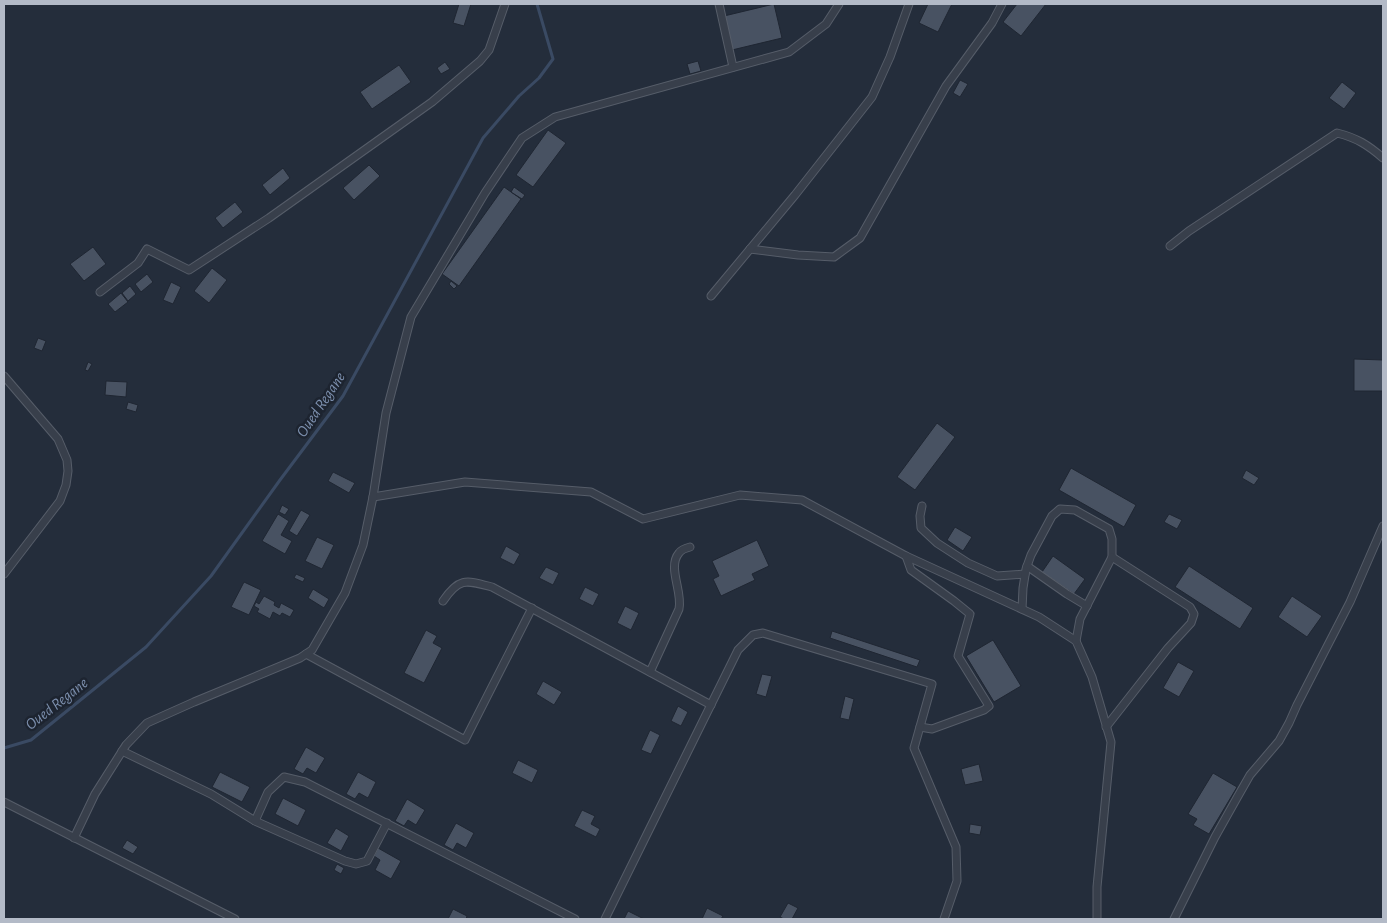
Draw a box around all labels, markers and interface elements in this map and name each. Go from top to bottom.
water label: Oued Regane [293,369,348,440]
water label: Oued Regane [22,675,91,733]

